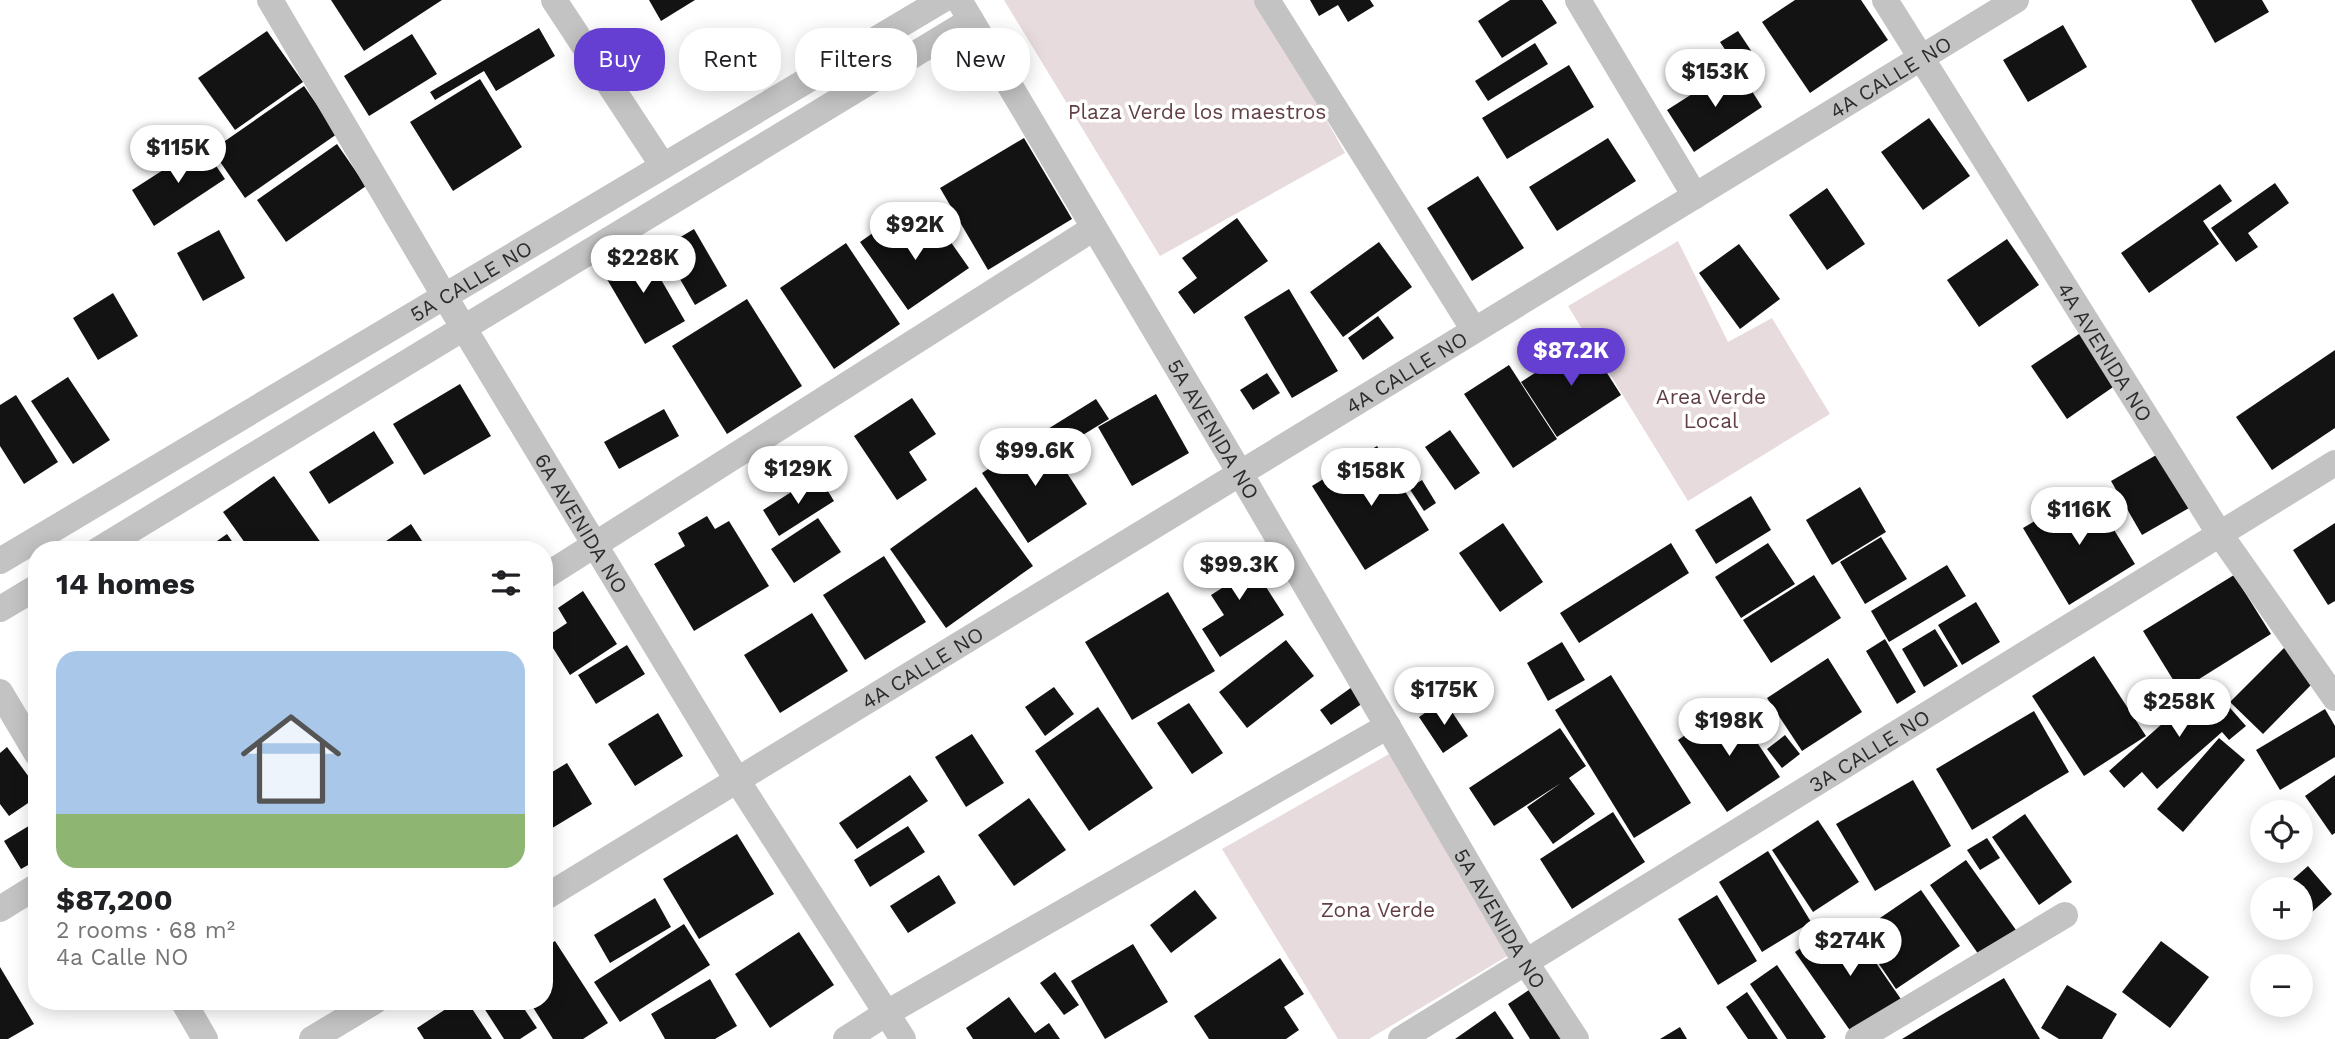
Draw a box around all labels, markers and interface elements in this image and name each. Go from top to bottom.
chip: Buy [574,28,665,91]
chip: Rent [679,28,781,91]
chip: Filters [795,28,917,91]
chip: New [931,28,1030,91]
street label: 4A CALLE NO [1825,30,1956,123]
pin: $153K [1666,50,1764,109]
text: $153K [1681,58,1749,85]
park label: Plaza Verde los maestros [1068,99,1326,124]
pin: $115K [129,125,227,185]
text: $115K [146,134,210,161]
pin: $92K [874,202,956,262]
text: $92K [886,211,944,238]
street label: 5A CALLE NO [405,235,536,327]
pin: $228K [594,236,692,295]
text: $228K [607,244,679,271]
street label: 4A AVENIDA NO [2052,277,2158,426]
street label: 4A CALLE NO [1341,325,1472,419]
pin: $87.2K [1514,328,1628,388]
text: $87.2K [1533,337,1609,364]
street label: 5A AVENIDA NO [1163,354,1265,504]
park label: Area Verde Local [1656,384,1766,433]
pin: $99.6K [978,428,1092,488]
text: $99.6K [995,437,1075,464]
pin: $129K [749,447,847,506]
street label: 6A AVENIDA NO [530,448,634,598]
pin: $158K [1322,448,1420,508]
text: $129K [764,455,832,482]
text: $158K [1337,457,1405,484]
pin: $116K [2030,488,2128,547]
text: $116K [2047,496,2111,523]
pin: $99.3K [1182,542,1296,602]
text: $99.3K [1199,551,1279,578]
icon: filters [487,564,525,602]
text: 14 homes [56,566,195,601]
street label: 4A CALLE NO [857,621,988,714]
pin: $175K [1395,668,1493,727]
text: $175K [1410,676,1478,703]
pin: $258K [2130,680,2228,739]
text: $258K [2143,688,2215,715]
icon: home [228,696,354,822]
pin: $198K [1680,698,1778,758]
street label: 3A CALLE NO [1804,704,1934,797]
text: $198K [1694,707,1764,734]
map controls [2250,800,2313,1017]
button: locate [2250,800,2313,863]
street label: 5A AVENIDA NO [1449,844,1552,993]
button: + [2250,877,2313,940]
text: $87,200 [56,882,173,917]
park label: Zona Verde [1321,897,1435,922]
text: 2 rooms · 68 m² [56,917,235,944]
pin: $274K [1801,918,1899,978]
text: $274K [1815,927,1885,954]
text: 4a Calle NO [56,944,188,971]
button: − [2250,954,2313,1017]

